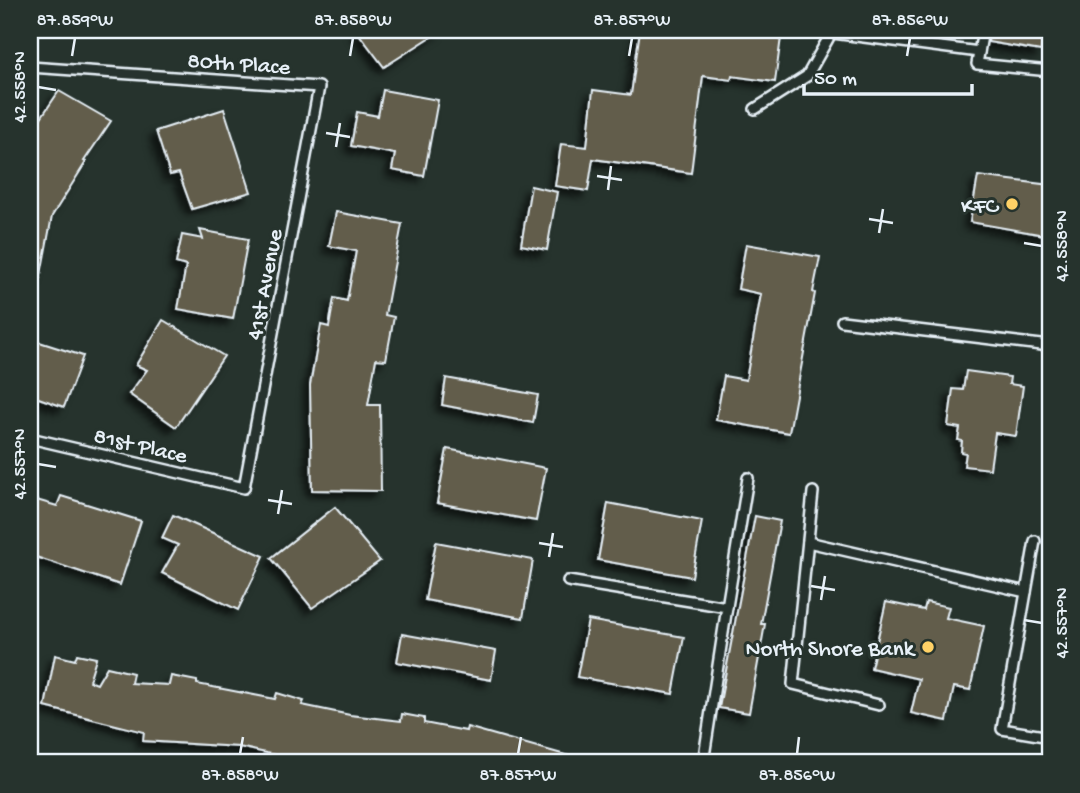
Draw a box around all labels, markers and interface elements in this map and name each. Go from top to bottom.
text: 87.859°W [37,11,113,32]
text: 87.858°W [314,11,392,32]
text: 87.857°W [594,11,670,32]
text: 87.856°W [872,11,948,32]
street label: 80th Place [186,48,292,83]
text: 42.558°N [11,51,32,123]
scale bar [804,52,972,96]
text: 50 m [814,68,857,93]
place label: KFC [961,194,1000,221]
marker: KFC [1004,196,1020,212]
text: 42.558°N [1053,210,1074,282]
street label: 41st Avenue [242,226,291,343]
street label: 81st Place [91,424,191,472]
text: 42.557°N [11,428,32,500]
text: 42.557°N [1053,587,1074,659]
place label: North Shore Bank [746,637,917,664]
marker: North Shore Bank [920,639,936,655]
text: 87.858°W [201,766,279,787]
text: 87.857°W [480,766,556,787]
text: 87.856°W [759,766,835,787]

